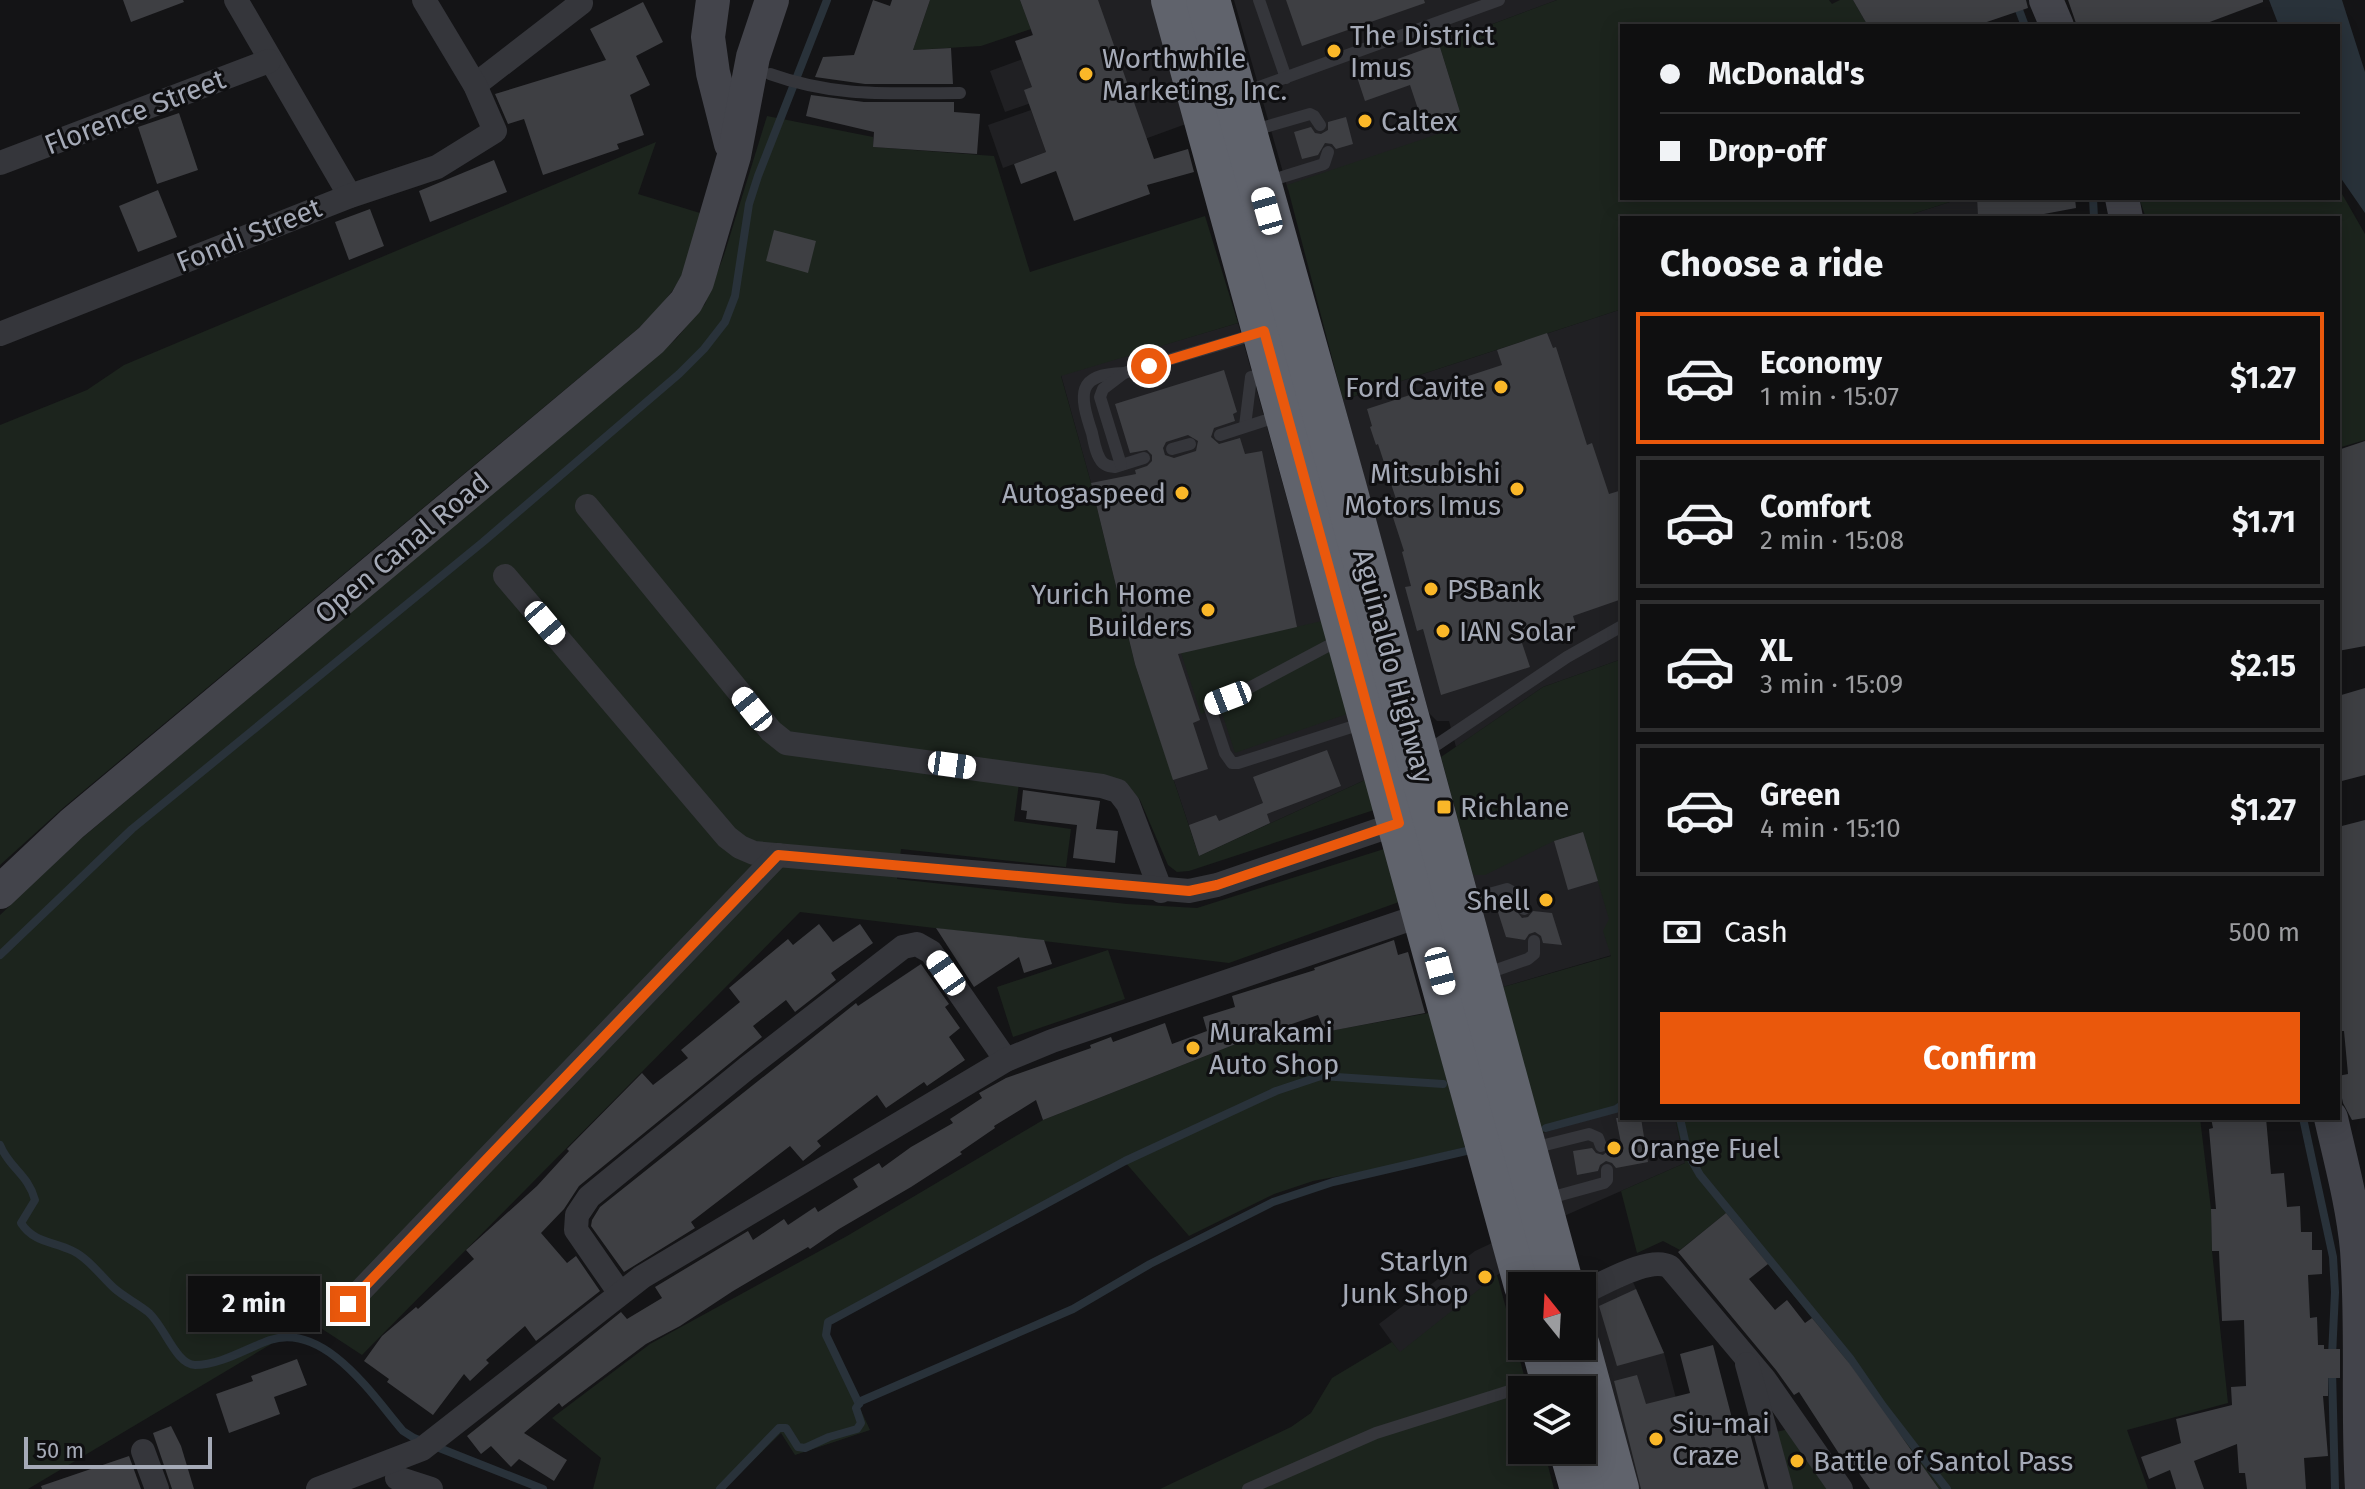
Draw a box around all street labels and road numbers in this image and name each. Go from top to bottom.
street label: Florence Street [40,62,231,162]
street label: Fondi Street [172,191,327,279]
street label: Open Canal Road [308,466,496,630]
street label: Aguinaldo Highway [1346,545,1440,787]

